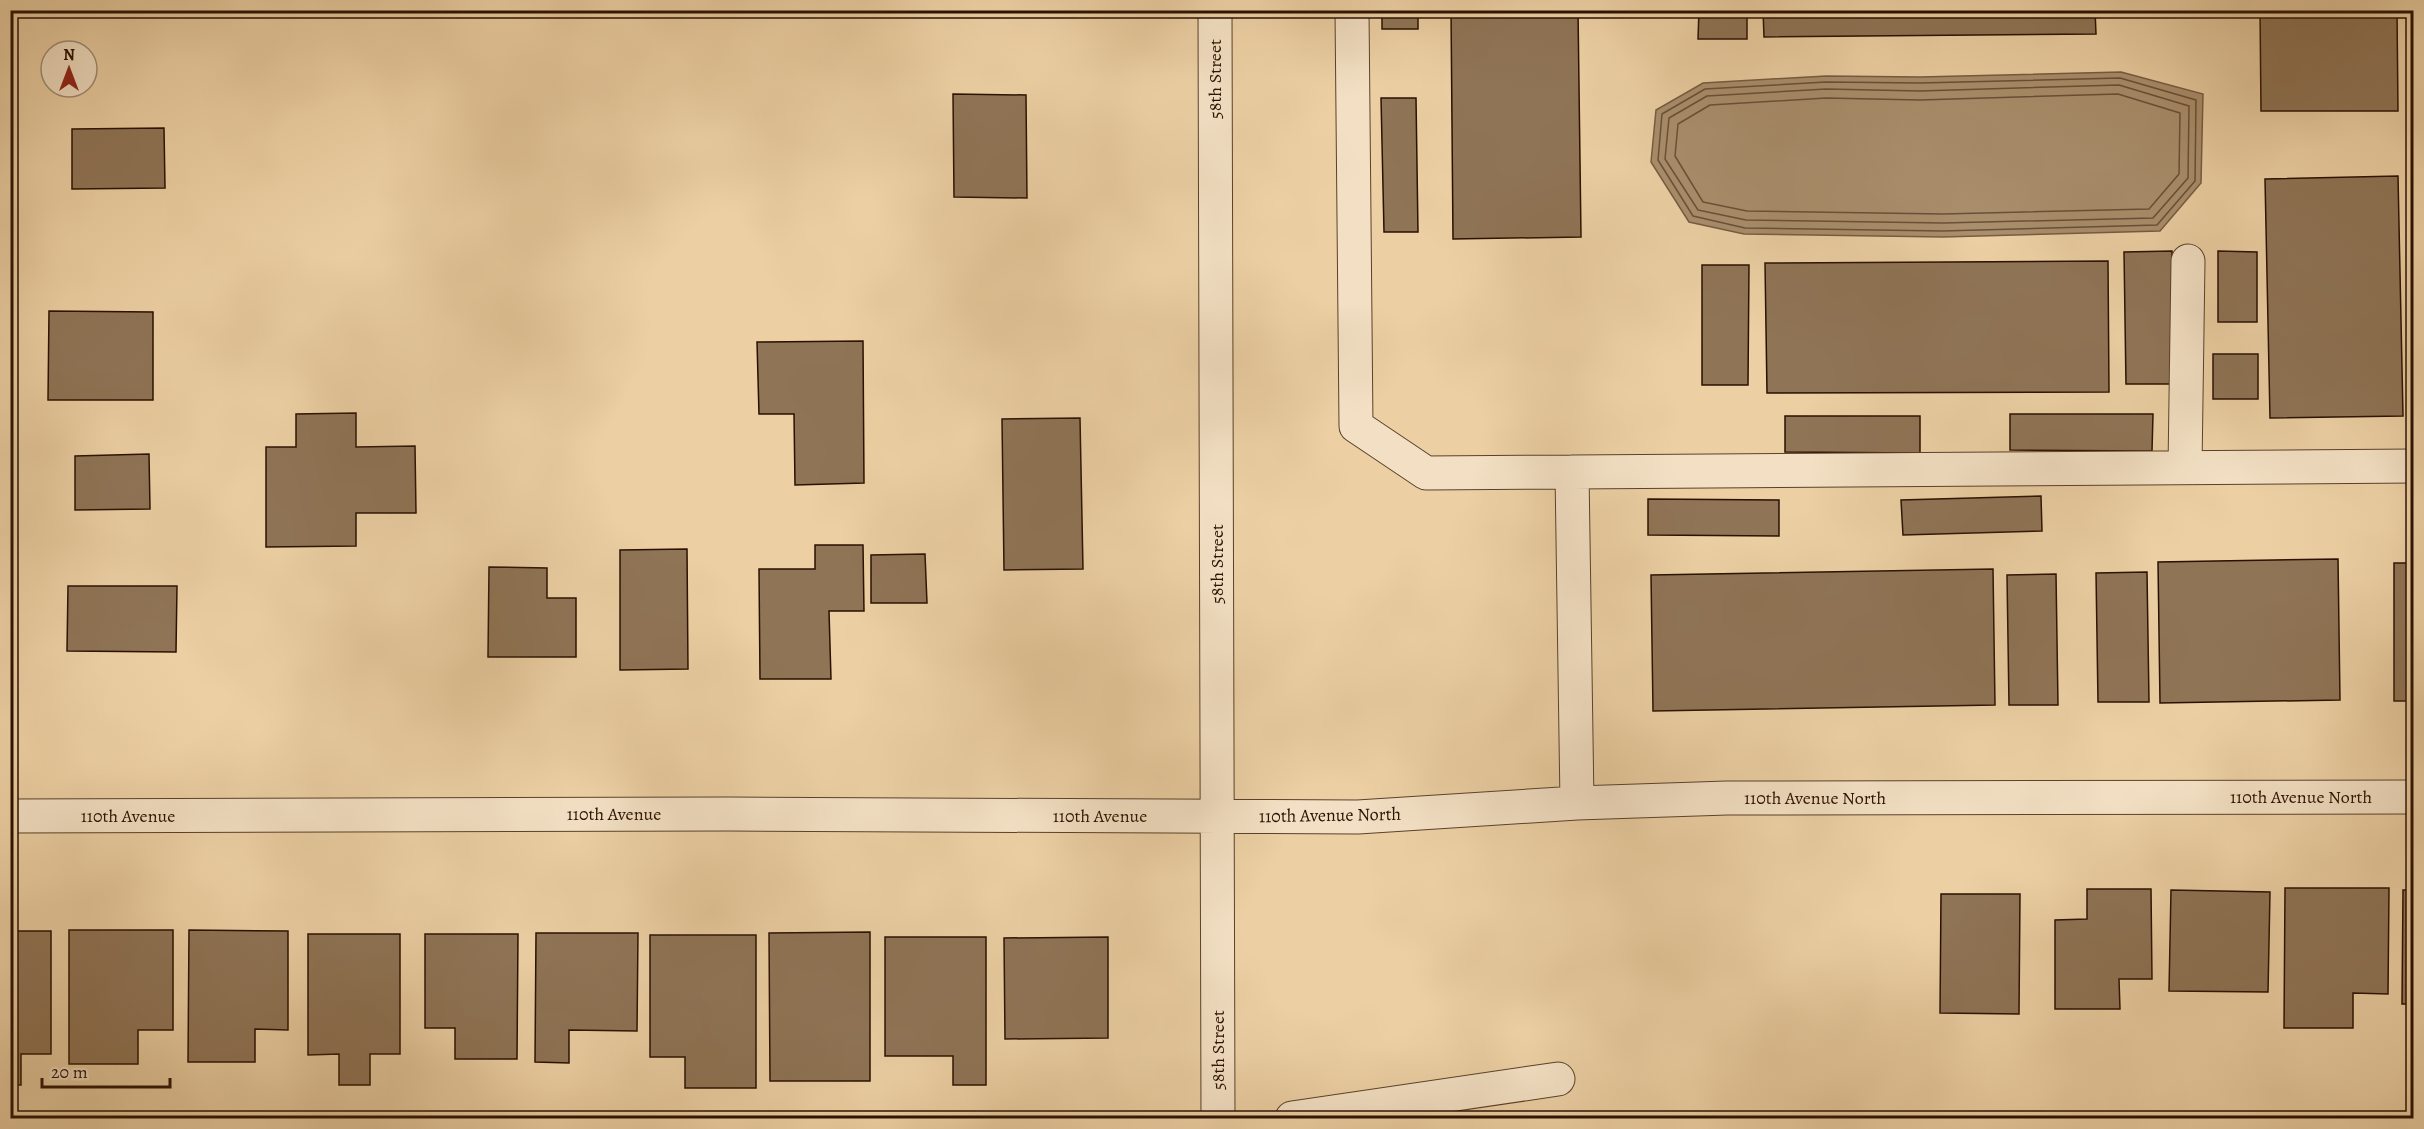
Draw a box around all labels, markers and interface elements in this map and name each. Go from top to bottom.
north arrow [39,39,99,99]
street label: 58th Street [1203,39,1227,119]
text: N [63,44,75,66]
street label: 58th Street [1205,524,1229,604]
street label: 110th Avenue North [2230,785,2372,809]
street label: 110th Avenue North [1744,786,1886,810]
street label: 110th Avenue [567,802,661,826]
street label: 110th Avenue North [1259,802,1402,828]
street label: 110th Avenue [81,804,175,828]
street label: 110th Avenue [1053,804,1147,828]
street label: 58th Street [1206,1010,1230,1090]
scale bar [42,1051,170,1089]
text: 20 m [51,1060,88,1084]

